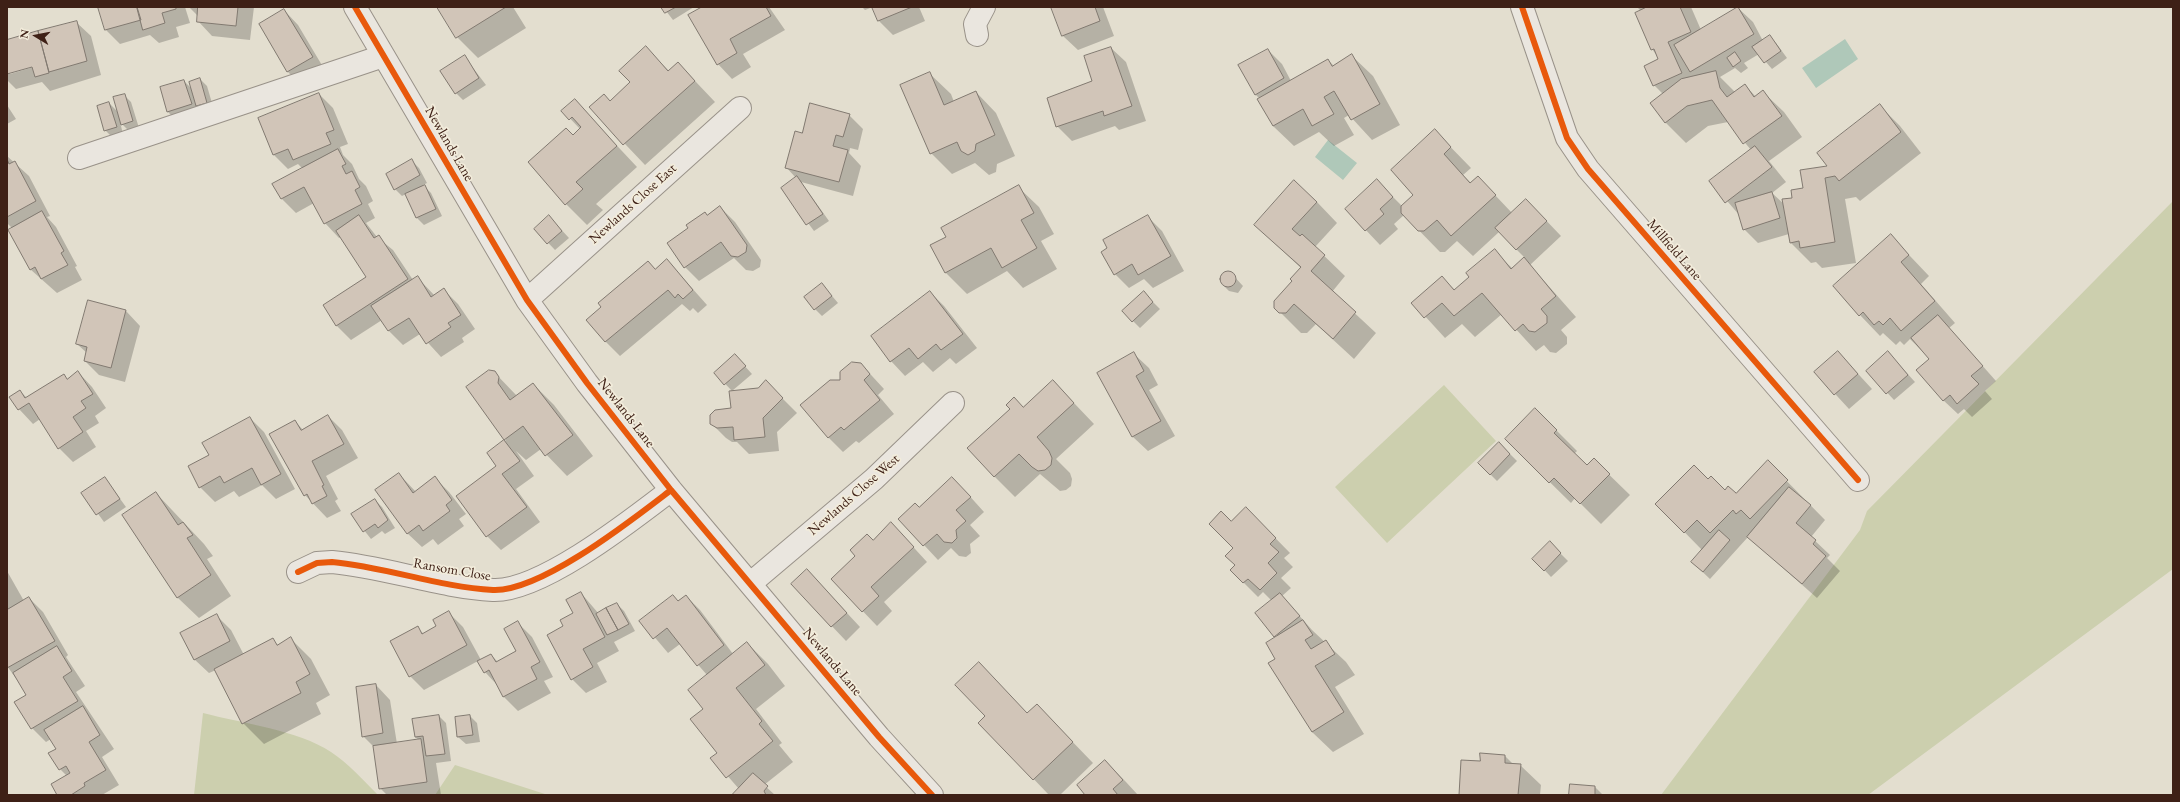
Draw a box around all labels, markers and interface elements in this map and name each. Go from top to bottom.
north arrow [16,16,56,56]
text: N [17,28,32,40]
street label: Newlands Lane [421,104,477,184]
street label: Newlands Close East [586,160,680,248]
street label: Millfield Lane [1643,216,1705,284]
street label: Newlands Lane [594,375,658,451]
street label: Newlands Close West [805,451,903,539]
street label: Ransom Close [412,555,492,585]
street label: Newlands Lane [799,625,865,699]

